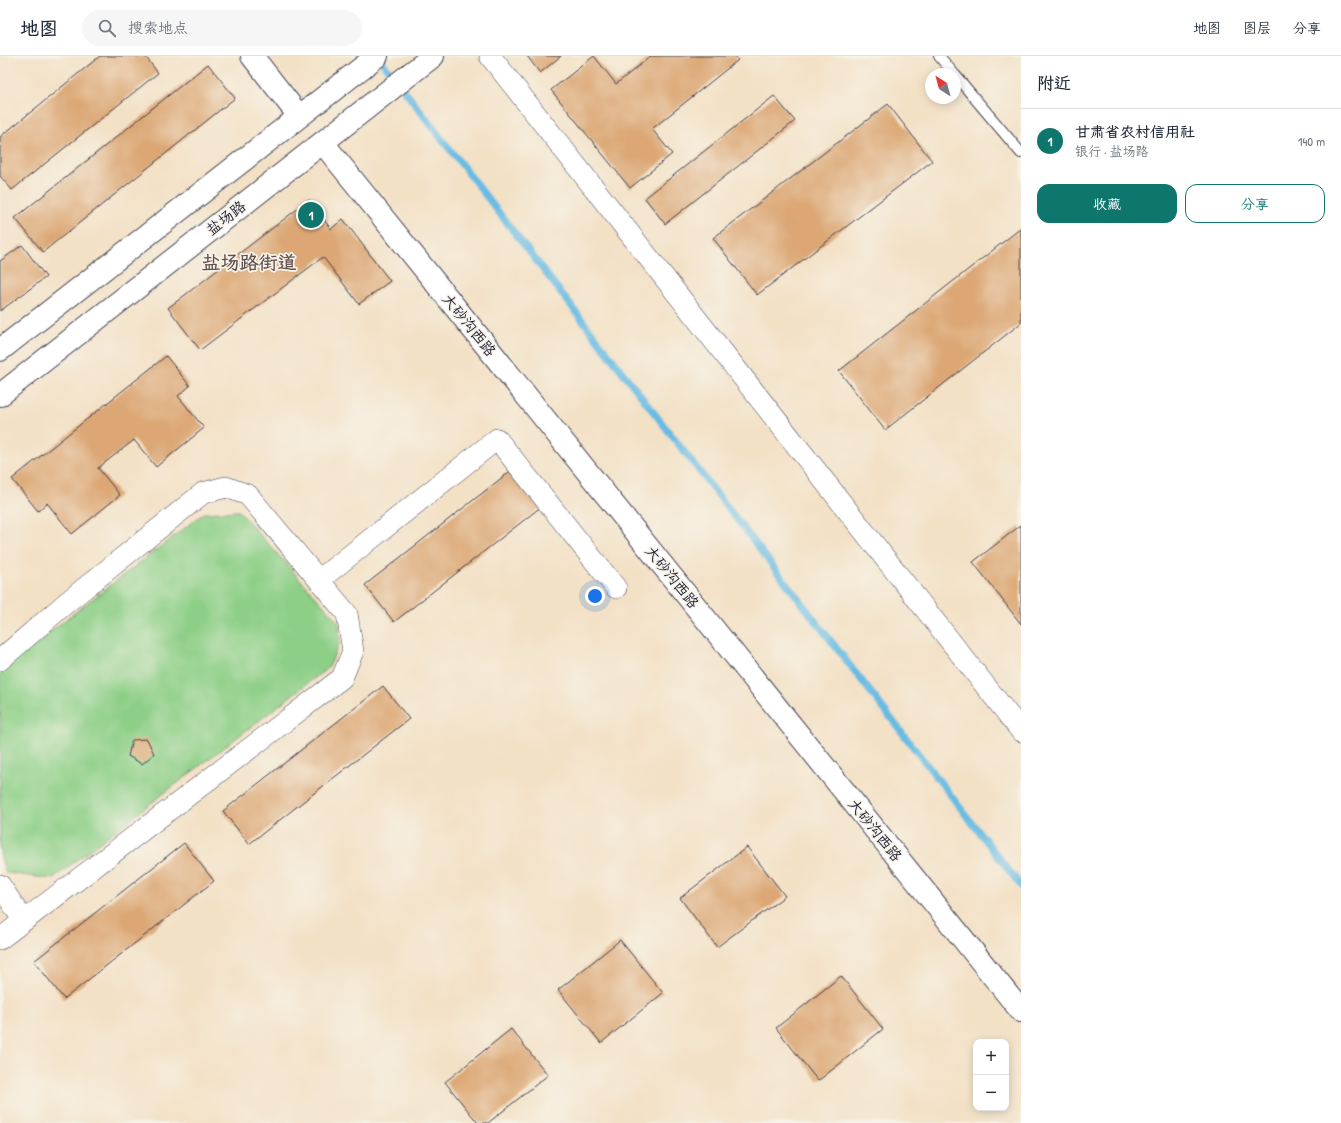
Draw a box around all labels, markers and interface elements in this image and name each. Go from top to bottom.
search box [82,10,362,46]
text: 地图 [20,15,58,41]
icon: search [96,17,118,39]
text: 搜索地点 [128,17,188,38]
text: 地图 [1193,18,1221,37]
text: 图层 [1243,18,1271,37]
text: 分享 [1293,18,1321,37]
north arrow [925,68,961,104]
text: 附近 [1037,71,1071,94]
text: 甘肃省农村信用社 [1075,121,1195,142]
text: 1 [1048,132,1052,150]
text: 140 m [1298,132,1325,150]
text: 银行 · 盐场路 [1075,142,1149,160]
button: 收藏 [1037,184,1177,223]
button: 分享 [1185,184,1325,223]
street label: 盐场路 [201,195,250,240]
pin: 1 [298,200,324,230]
district label: 盐场路街道 [201,249,297,275]
street label: 大砂沟西路 [438,289,501,360]
street label: 大砂沟西路 [641,541,704,612]
your location [585,586,605,606]
street label: 大砂沟西路 [844,794,907,865]
map controls [973,1039,1009,1111]
button: + [973,1039,1009,1075]
button: − [973,1075,1009,1111]

